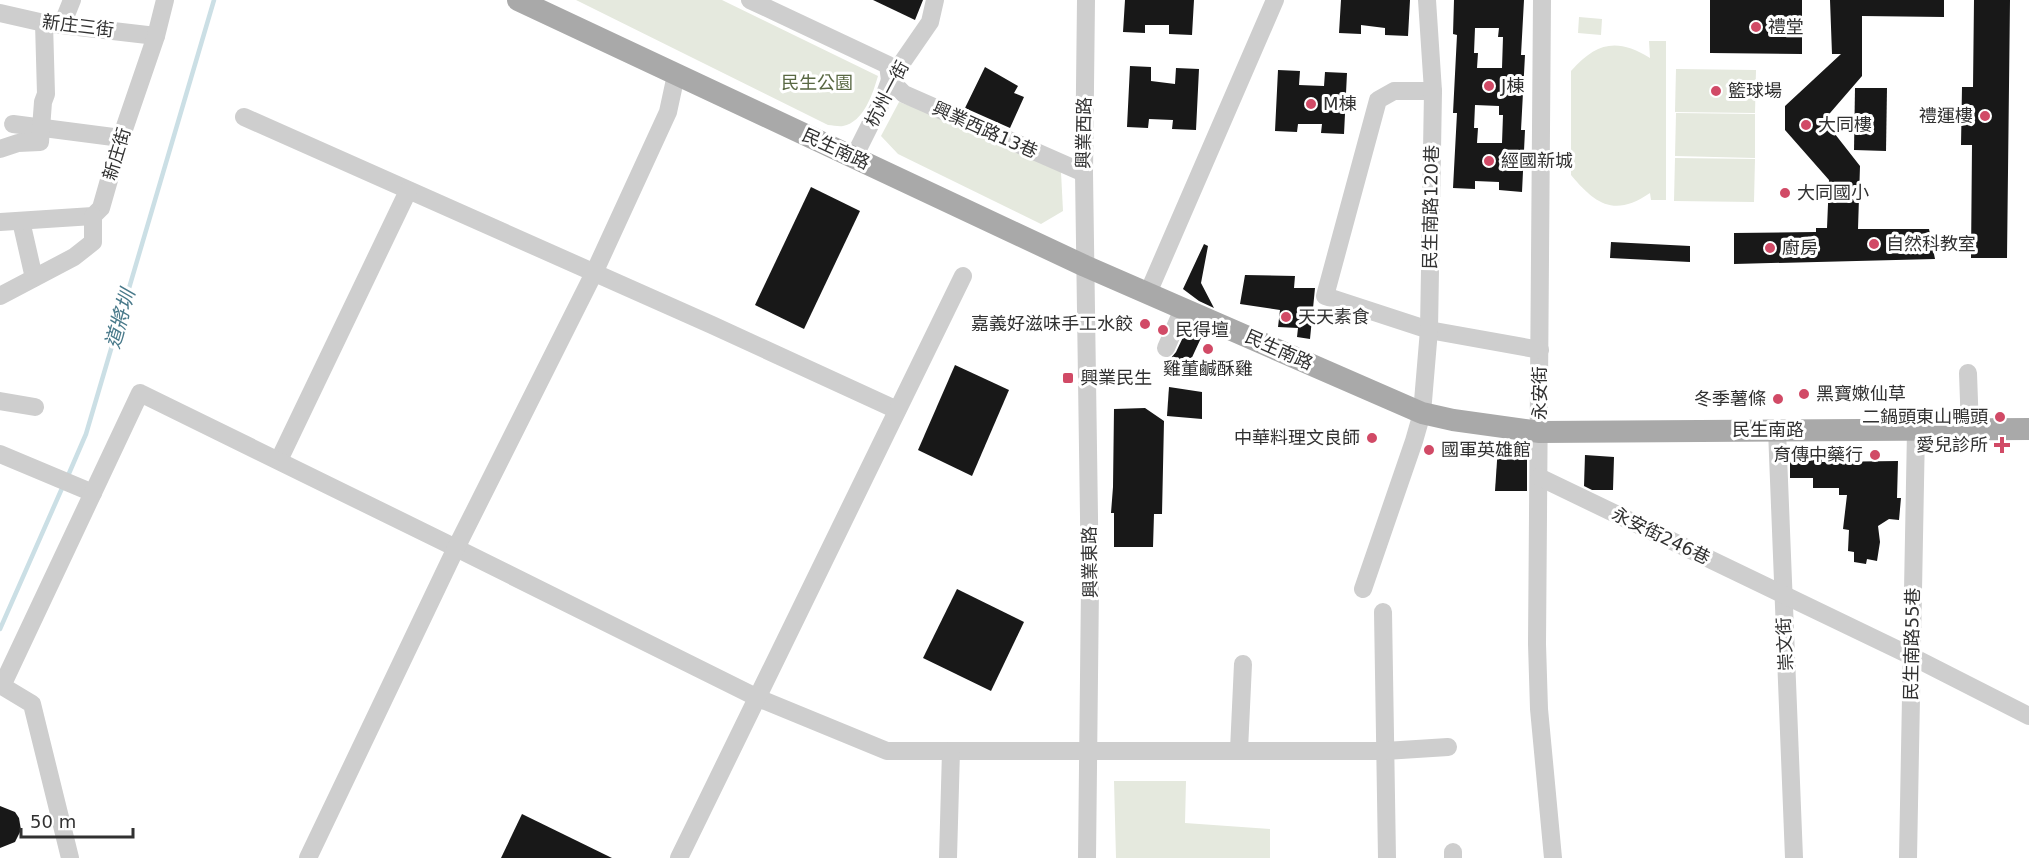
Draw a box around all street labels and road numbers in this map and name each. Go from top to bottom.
street label: 新庄三街 [41,11,115,40]
street label: 杭州一街 [860,57,913,130]
street label: 興業西路13巷 [929,97,1041,162]
street label: 興業西路 [1072,97,1095,169]
street label: 民生南路 [799,124,873,173]
street label: 新庄街 [99,125,134,183]
street label: 民生南路120巷 [1419,145,1442,269]
street label: 民生南路 [1242,325,1316,374]
street label: 永安街 [1529,366,1550,420]
street label: 民生南路 [1732,419,1804,440]
street label: 永安街246巷 [1609,503,1714,568]
street label: 興業東路 [1078,526,1101,598]
street label: 民生南路55巷 [1900,587,1923,701]
street label: 崇文街 [1773,617,1796,672]

